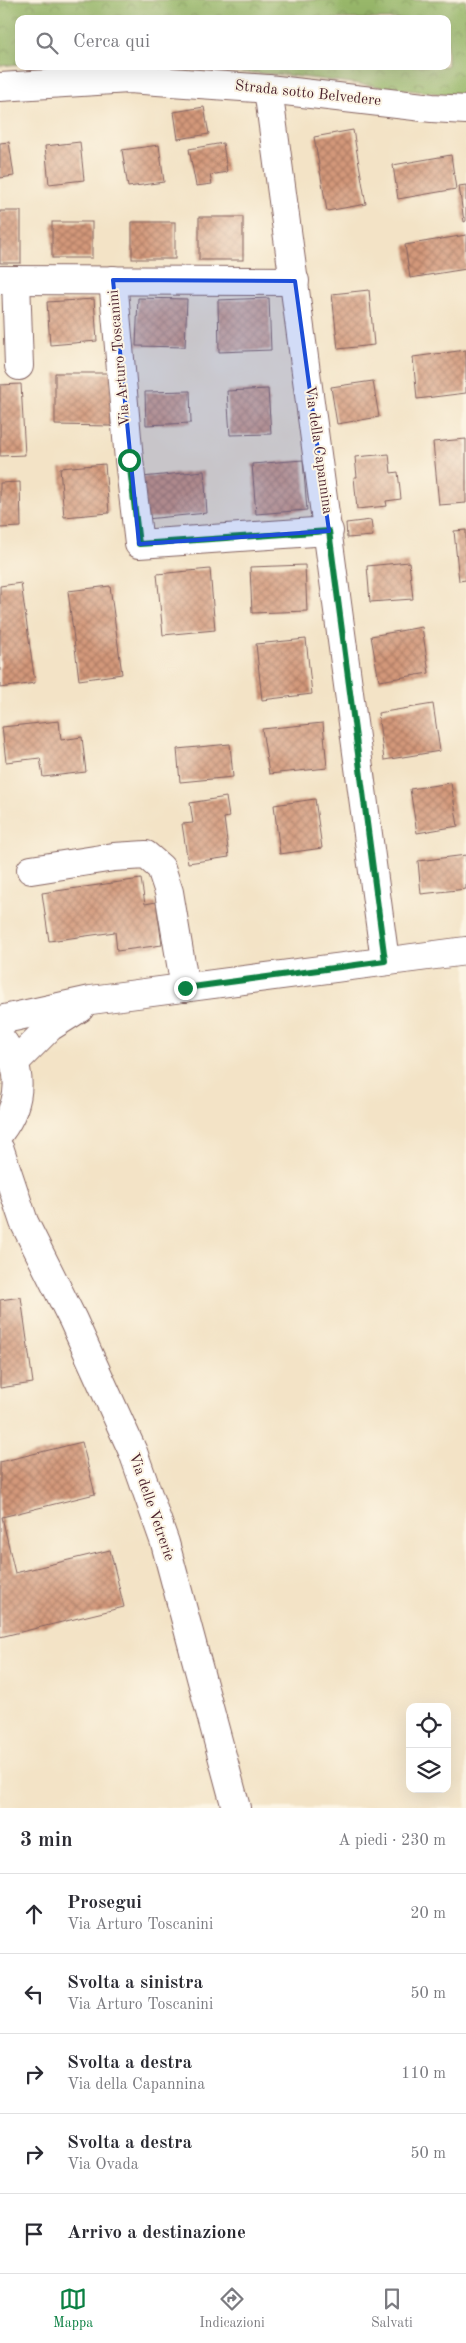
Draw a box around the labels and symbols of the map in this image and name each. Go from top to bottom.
street label: Strada sotto Belvedere [234,79,382,109]
street label: Via Arturo Toscanini [107,289,133,427]
street label: Via della Capannina [302,385,335,516]
route start [118,449,141,472]
route end [174,977,197,1000]
street label: Via delle Vetrerie [126,1451,177,1563]

